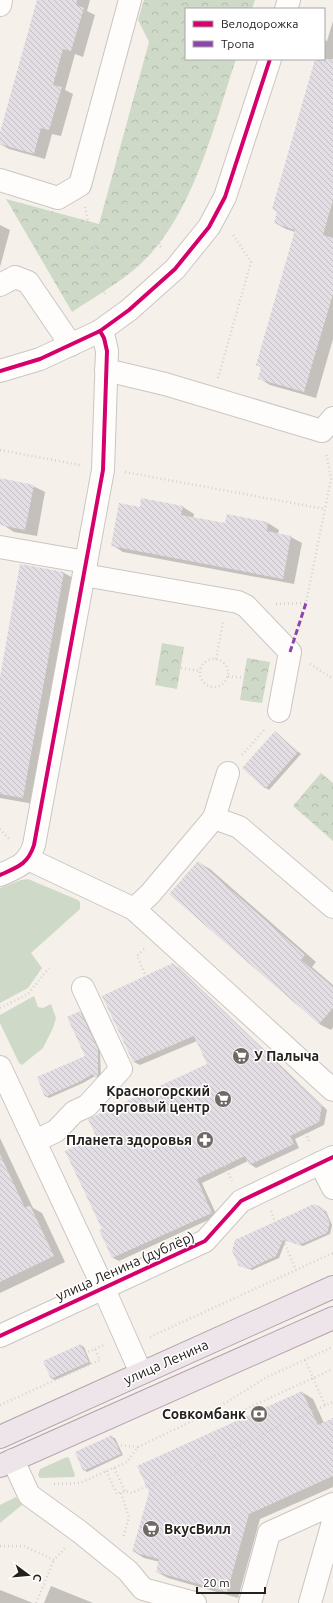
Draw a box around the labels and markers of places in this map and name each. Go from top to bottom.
supermarket icon: У Палыча [231,1046,251,1066]
place label: У Палыча [254,1048,319,1064]
place label: Красногорский торговый центр [100,1083,210,1115]
supermarket icon: Красногорский торговый центр [213,1089,233,1109]
pharmacy icon: Планета здоровья [195,1130,215,1150]
place label: Планета здоровья [66,1132,192,1148]
bank icon: Совкомбанк [249,1404,269,1424]
place label: Совкомбанк [162,1406,246,1422]
supermarket icon: ВкусВилл [141,1519,161,1539]
place label: ВкусВилл [164,1521,231,1537]

